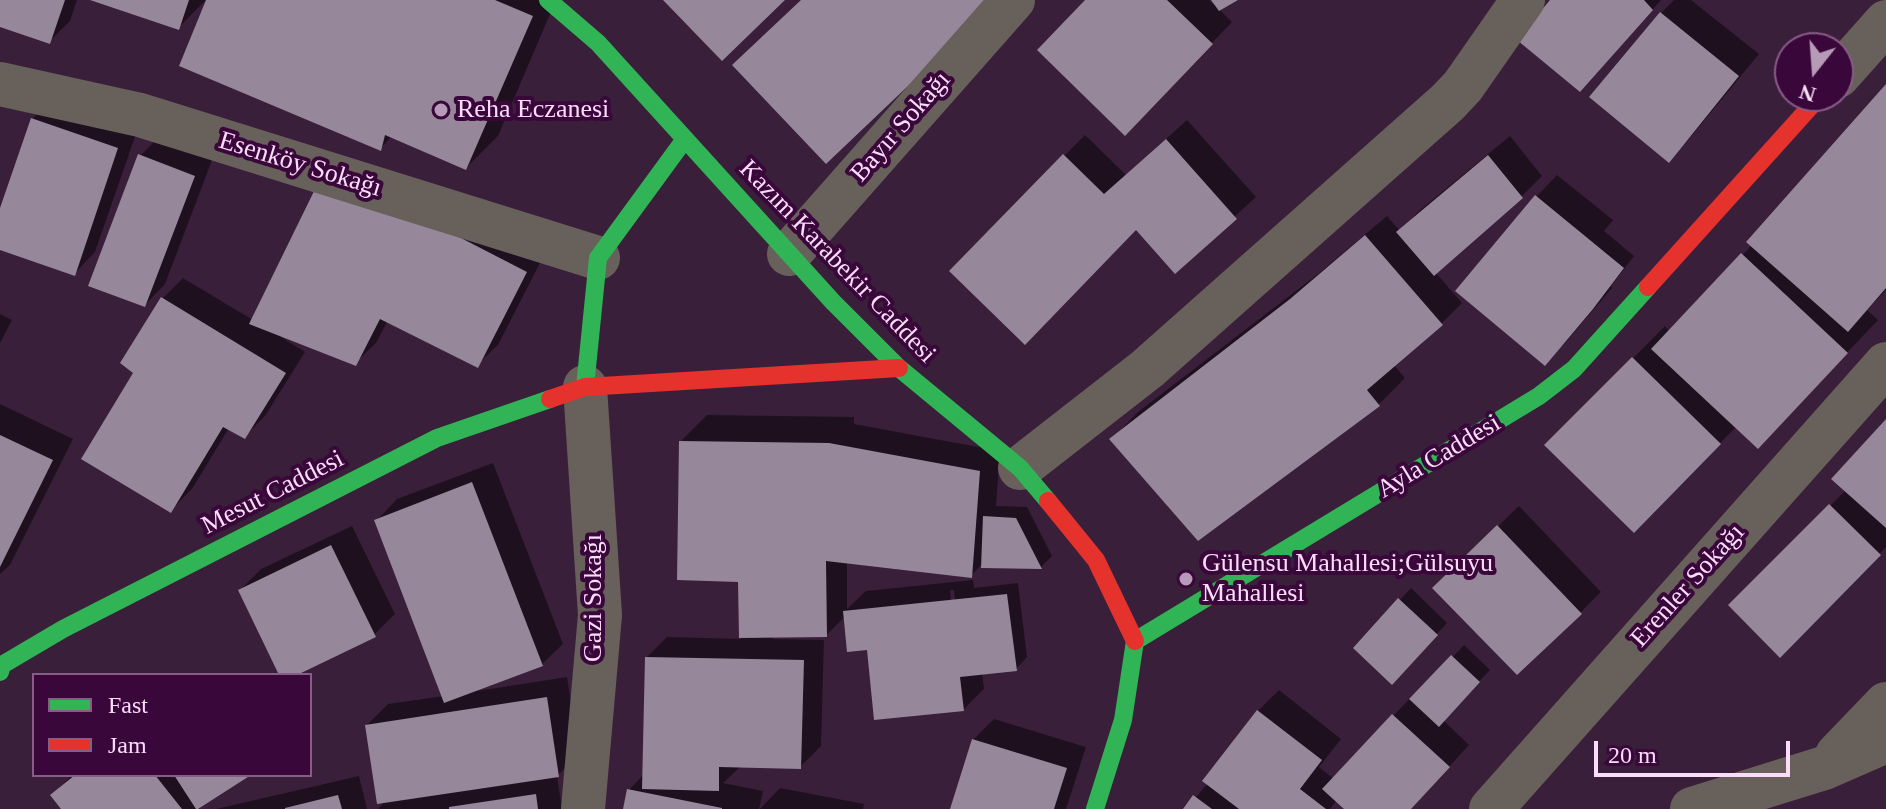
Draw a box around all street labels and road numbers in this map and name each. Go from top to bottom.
street label: Bayır Sokağı [844,65,958,189]
street label: Esenköy Sokağı [215,125,385,205]
street label: Kazım Karabekir Caddesi [732,154,942,370]
street label: Ayla Caddesi [1372,408,1506,506]
street label: Mesut Caddesi [197,444,349,542]
street label: Erenler Sokağı [1624,518,1752,654]
street label: Gazi Sokağı [578,534,610,662]

